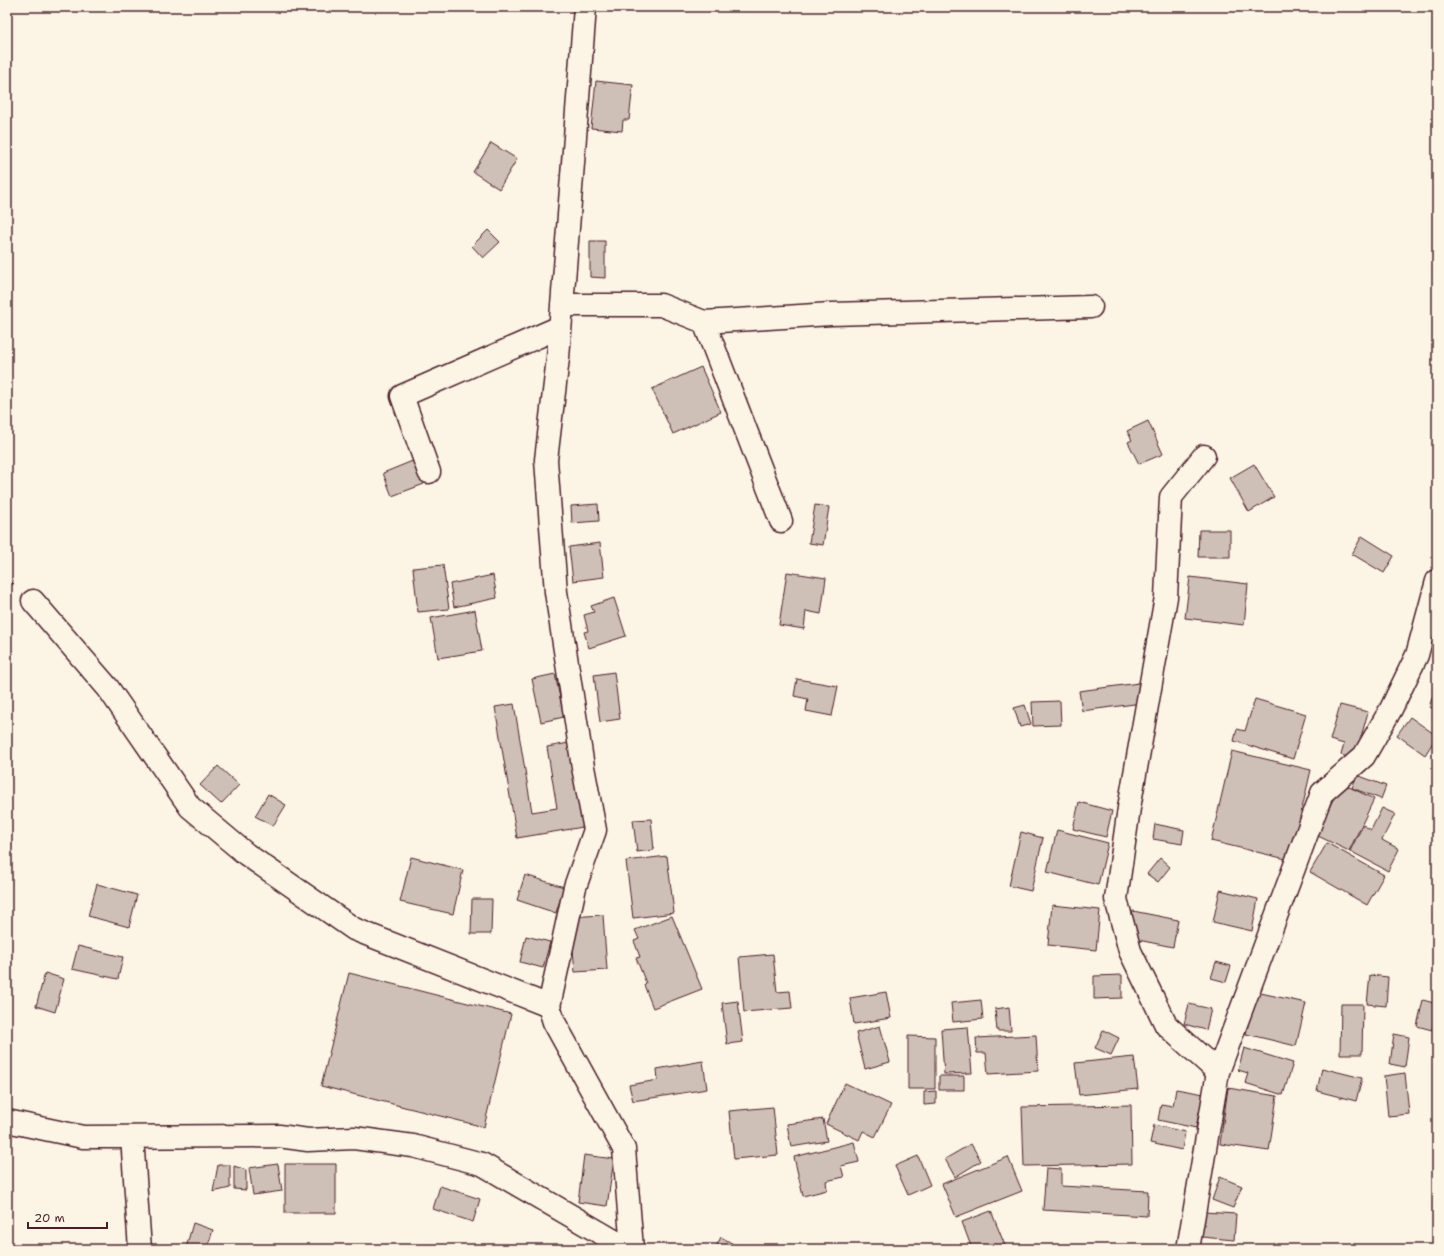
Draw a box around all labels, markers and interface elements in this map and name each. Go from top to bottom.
scale bar [28,1204,107,1230]
text: 20 m [34,1210,65,1226]

